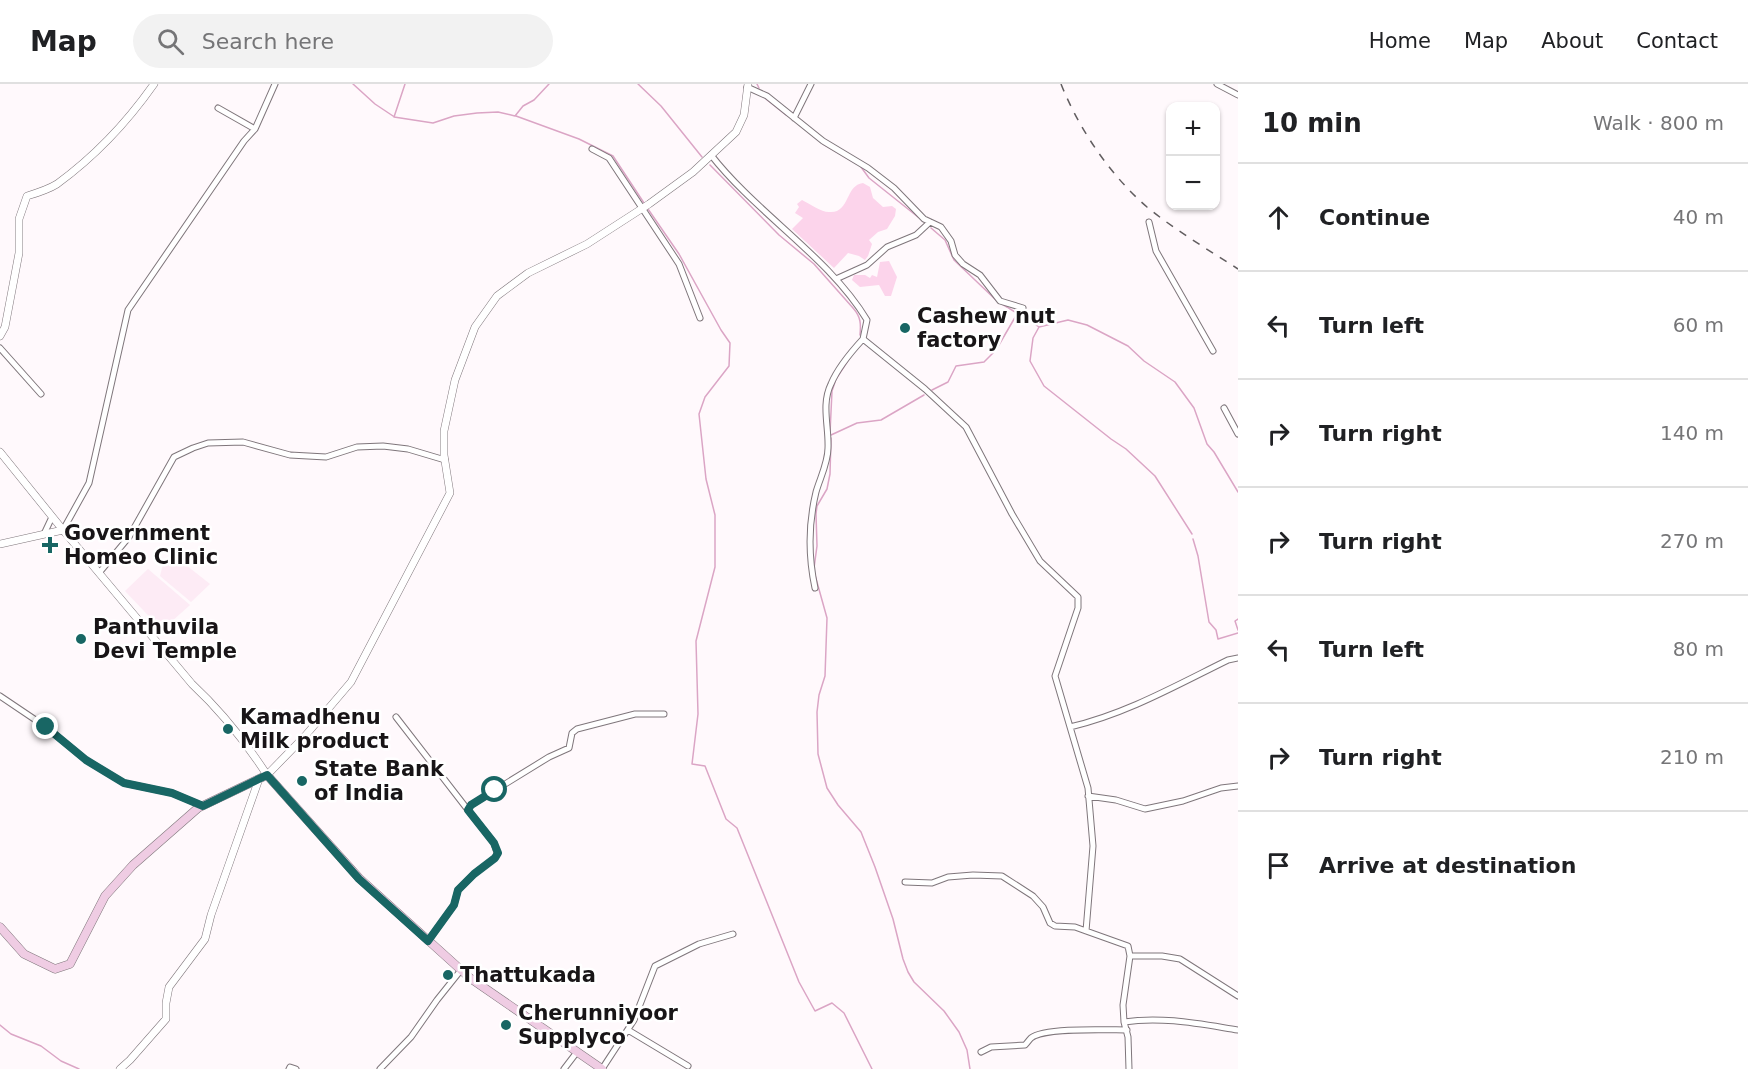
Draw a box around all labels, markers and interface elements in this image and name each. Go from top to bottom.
search box [133,14,553,68]
text: Map [30,25,97,58]
icon: search [154,25,187,58]
text: Search here [202,29,334,54]
text: Home [1369,29,1431,53]
text: Map [1464,29,1508,53]
text: About [1541,29,1603,53]
text: Contact [1636,29,1718,53]
map controls [1166,102,1220,210]
button: + [1166,102,1220,156]
text: 10 min [1262,108,1362,138]
text: Walk · 800 m [1593,111,1724,135]
button: − [1166,156,1220,210]
icon: ahead [1262,201,1295,234]
text: Continue [1319,205,1430,230]
text: 40 m [1673,205,1724,229]
place label: Cashew nut factory [917,304,1055,352]
icon: left [1262,309,1295,342]
text: Turn left [1319,313,1424,338]
text: 60 m [1673,313,1724,337]
marker: Cashew nut factory [898,321,912,335]
icon: right [1262,417,1295,450]
text: Turn right [1319,421,1442,446]
text: 140 m [1660,421,1724,445]
place label: Government Homeo Clinic [64,521,218,569]
icon: right [1262,525,1295,558]
text: Turn right [1319,529,1442,554]
text: 270 m [1660,529,1724,553]
marker: Government Homeo Clinic [41,536,59,554]
place label: Panthuvila Devi Temple [93,615,237,663]
marker: Panthuvila Devi Temple [74,632,88,646]
icon: left [1262,633,1295,666]
text: Turn left [1319,637,1424,662]
text: 80 m [1673,637,1724,661]
place label: Kamadhenu Milk product [240,705,389,753]
route end [32,713,58,739]
marker: Kamadhenu Milk product [221,722,235,736]
icon: right [1262,741,1295,774]
text: Turn right [1319,745,1442,770]
text: 210 m [1660,745,1724,769]
place label: State Bank of India [314,757,445,805]
marker: State Bank of India [295,774,309,788]
route start [481,776,507,802]
icon: arrive [1262,849,1295,882]
text: Arrive at destination [1319,853,1576,878]
place label: Thattukada [460,963,596,987]
marker: Thattukada [441,968,455,982]
place label: Cherunniyoor Supplyco [518,1001,679,1049]
marker: Cherunniyoor Supplyco [499,1018,513,1032]

